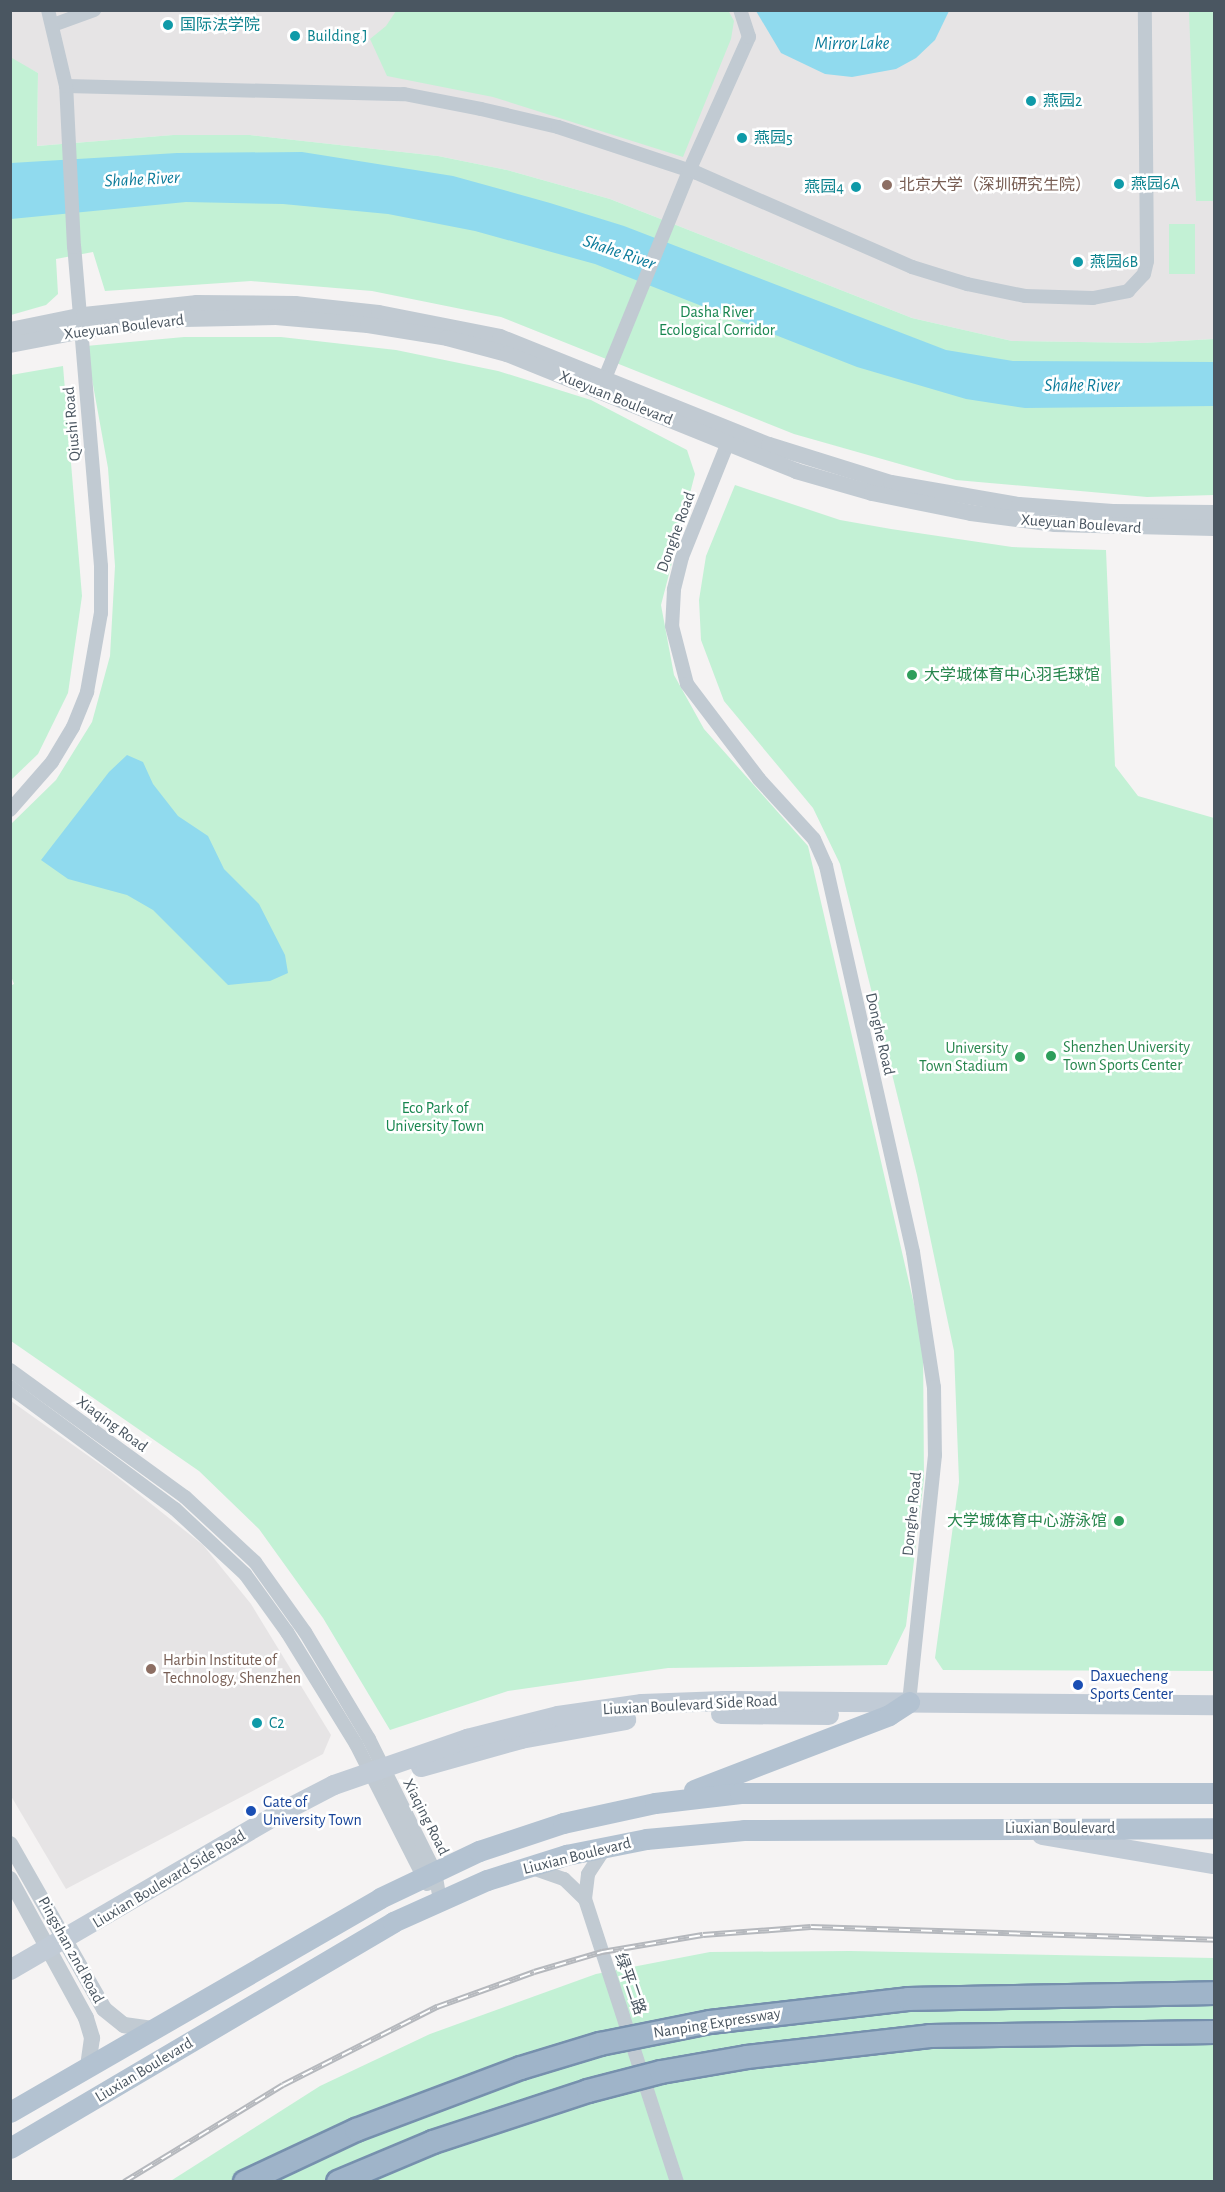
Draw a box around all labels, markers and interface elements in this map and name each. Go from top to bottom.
place label: 国际法学院 [180,15,260,35]
marker: 国际法学院 [161,18,175,32]
place label: Building J [307,26,367,46]
marker: Building J [288,29,302,43]
water label: Mirror Lake [815,33,889,55]
place label: 燕园2 [1043,91,1082,111]
marker: 燕园2 [1024,94,1038,108]
place label: 燕园5 [754,128,793,148]
marker: 燕园5 [735,131,749,145]
water label: Shahe River [104,167,180,193]
place label: 燕园6A [1131,174,1180,194]
place label: 北京大学（深圳研究生院） [899,175,1091,195]
place label: 燕园4 [804,177,844,197]
marker: 燕园6A [1112,177,1126,191]
marker: 北京大学（深圳研究生院） [880,178,894,192]
marker: 燕园4 [849,180,863,194]
water label: Shahe River [580,231,658,275]
place label: 燕园6B [1090,252,1138,272]
marker: 燕园6B [1071,255,1085,269]
park label: Dasha River Ecological Corridor [659,302,775,340]
street label: Xueyuan Boulevard [63,310,185,344]
street label: Xueyuan Boulevard [556,366,676,430]
water label: Shahe River [1044,375,1120,397]
street label: Qiushi Road [59,386,85,462]
street label: Donghe Road [653,489,699,575]
street label: Xueyuan Boulevard [1020,510,1142,538]
place label: 大学城体育中心羽毛球馆 [924,665,1100,685]
marker: 大学城体育中心羽毛球馆 [905,668,919,682]
street label: Donghe Road [861,991,899,1077]
place label: Shenzhen University Town Sports Center [1063,1037,1190,1075]
place label: University Town Stadium [919,1038,1008,1076]
marker: Shenzhen University Town Sports Center [1044,1049,1058,1063]
marker: University Town Stadium [1013,1050,1027,1064]
park label: Eco Park of University Town [386,1098,484,1136]
street label: Xiaqing Road [73,1392,151,1456]
street label: Donghe Road [898,1471,926,1557]
place label: 大学城体育中心游泳馆 [947,1511,1107,1531]
marker: 大学城体育中心游泳馆 [1112,1514,1126,1528]
place label: Harbin Institute of Technology, Shenzhen [163,1650,301,1688]
marker: Harbin Institute of Technology, Shenzhen [144,1662,158,1676]
place label: Daxuecheng Sports Center [1090,1666,1173,1704]
marker: Daxuecheng Sports Center [1071,1678,1085,1692]
street label: Liuxian Boulevard Side Road [602,1691,778,1719]
place label: C2 [269,1713,285,1733]
marker: C2 [250,1716,264,1730]
street label: Xiaqing Road [399,1776,453,1858]
place label: Gate of University Town [263,1792,362,1830]
marker: Gate of University Town [244,1804,258,1818]
street label: Liuxian Boulevard [1005,1818,1115,1838]
street label: Liuxian Boulevard Side Road [89,1826,249,1932]
street label: Liuxian Boulevard [521,1833,633,1879]
street label: Pingshan 2nd Road [34,1893,108,2007]
street label: 绿平二路 [611,1951,649,2017]
street label: Nanping Expressway [652,2003,782,2043]
street label: Liuxian Boulevard [92,2033,196,2107]

